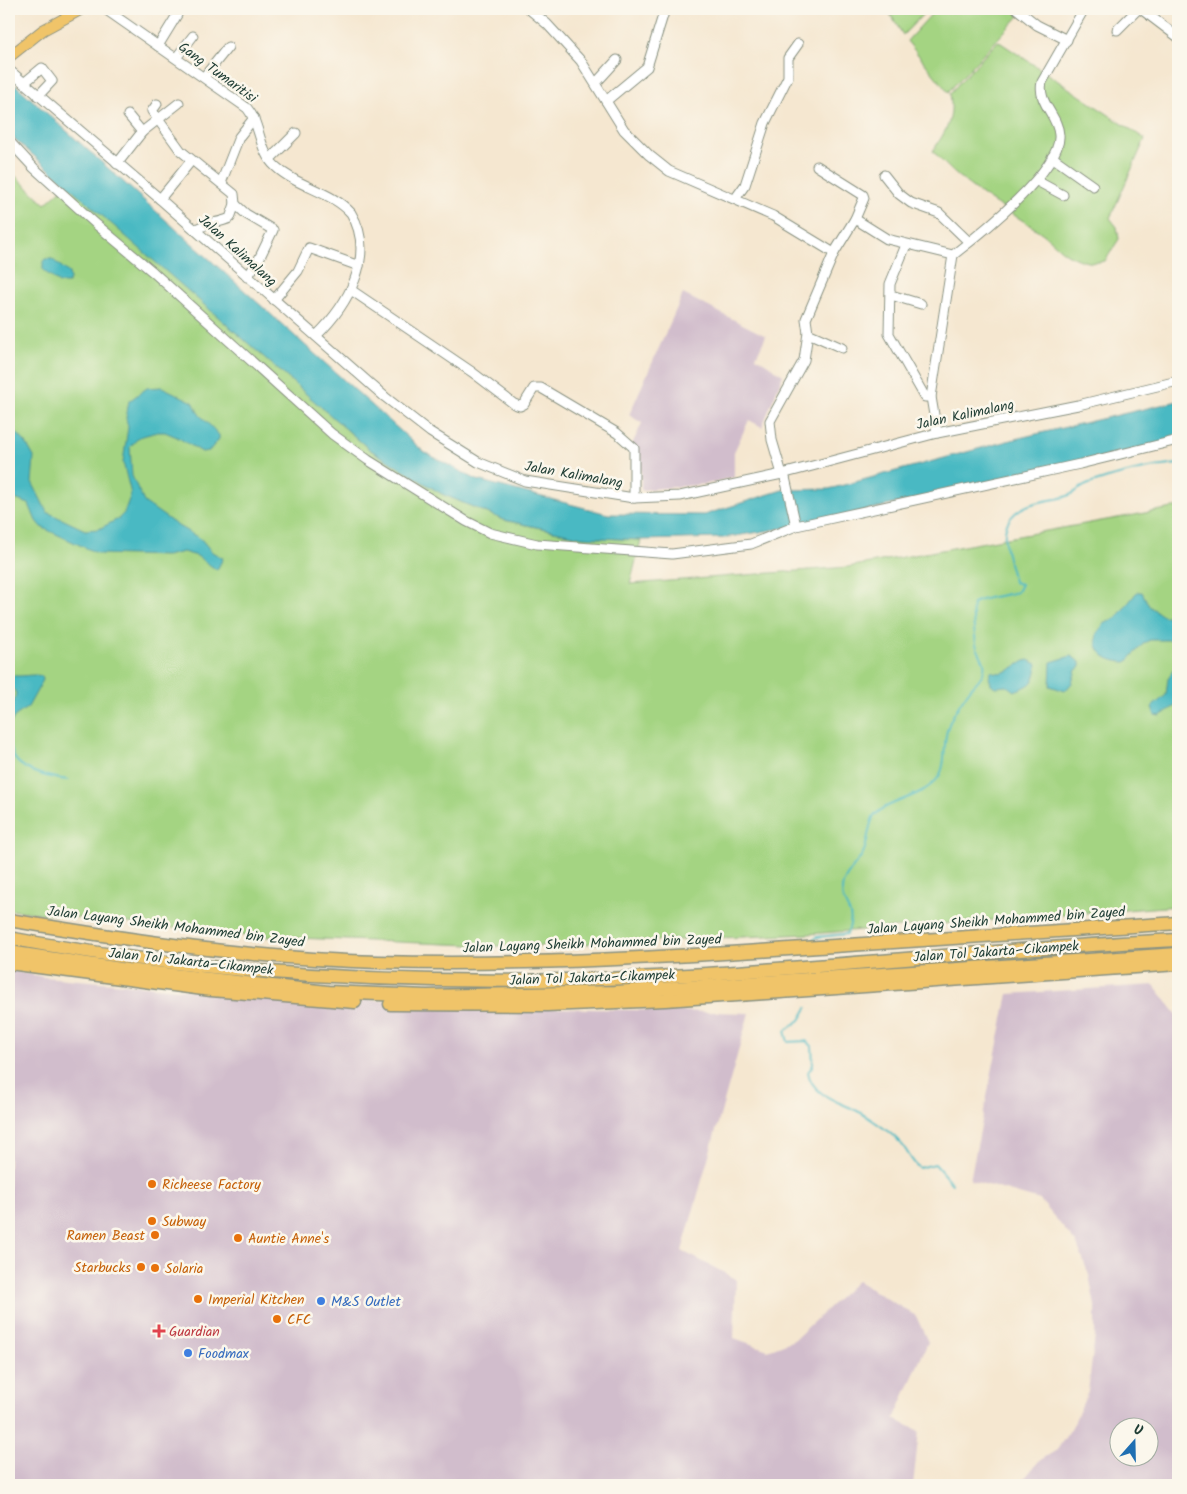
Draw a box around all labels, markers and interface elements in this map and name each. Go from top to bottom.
street label: Gang Tumaritisi [173,37,262,109]
street label: Jalan Kalimalang [193,209,282,292]
street label: Jalan Kalimalang [914,394,1016,436]
street label: Jalan Kalimalang [523,456,625,494]
street label: Jalan Layang Sheikh Mohammed bin Zayed [46,900,307,954]
street label: Jalan Layang Sheikh Mohammed bin Zayed [866,901,1127,941]
street label: Jalan Layang Sheikh Mohammed bin Zayed [462,928,723,960]
street label: Jalan Tol Jakarta–Cikampek [912,935,1080,969]
street label: Jalan Tol Jakarta–Cikampek [107,942,275,982]
street label: Jalan Tol Jakarta–Cikampek [509,964,676,992]
place label: Richeese Factory [162,1174,261,1196]
marker: Richeese Factory [146,1178,158,1190]
place label: Subway [162,1211,207,1233]
marker: Subway [146,1215,158,1227]
place label: Ramen Beast [67,1225,146,1247]
place label: Auntie Anne's [248,1228,329,1250]
marker: Ramen Beast [149,1229,161,1241]
marker: Auntie Anne's [232,1232,244,1244]
place label: Starbucks [74,1257,131,1279]
place label: Solaria [165,1258,203,1280]
marker: Starbucks [135,1261,147,1273]
marker: Solaria [149,1262,161,1274]
place label: Imperial Kitchen [208,1289,305,1311]
place label: M&S Outlet [331,1291,401,1313]
marker: Imperial Kitchen [192,1293,204,1305]
marker: M&S Outlet [315,1295,327,1307]
place label: CFC [287,1309,311,1331]
marker: CFC [271,1313,283,1325]
place label: Guardian [169,1321,220,1343]
marker: Guardian [153,1325,165,1337]
place label: Foodmax [198,1343,250,1365]
marker: Foodmax [182,1347,194,1359]
north arrow [1110,1416,1160,1466]
text: U [1130,1419,1146,1443]

